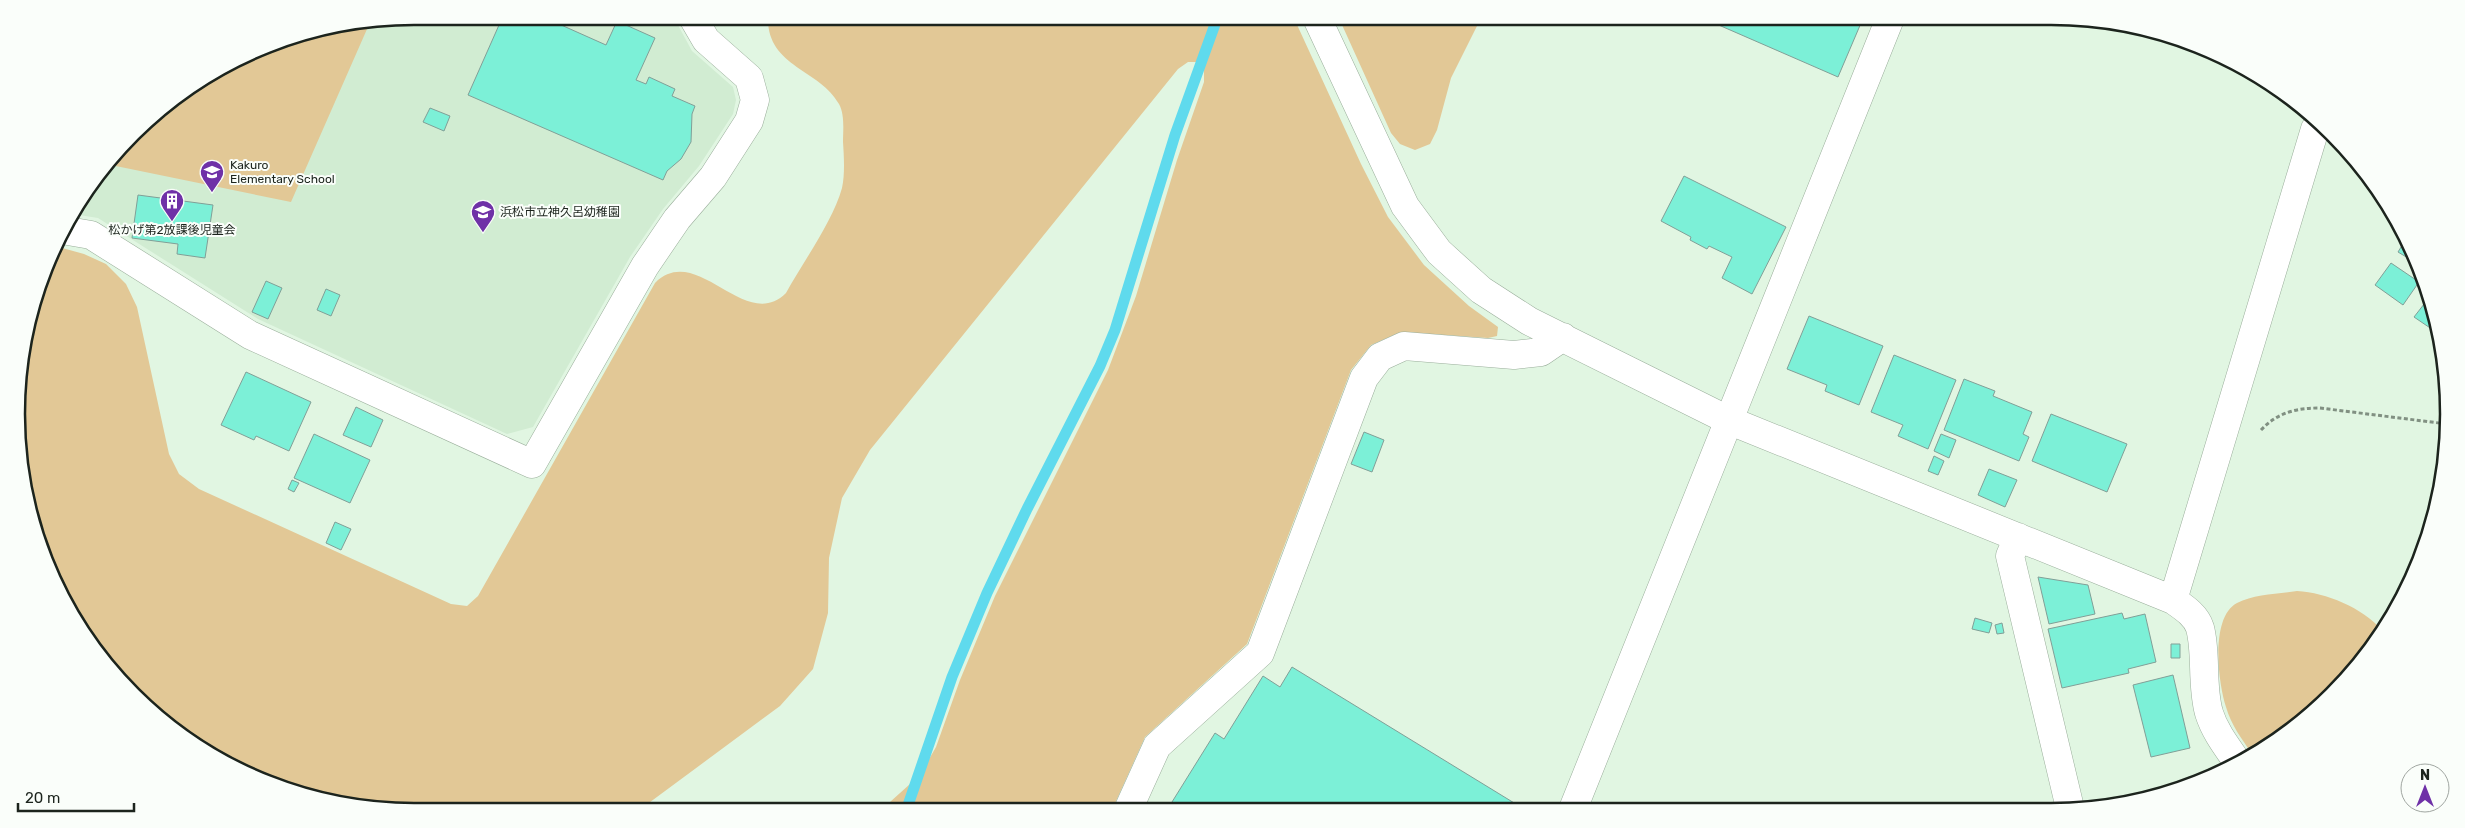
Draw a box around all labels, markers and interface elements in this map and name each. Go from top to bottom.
place label: Kakuro Elementary School [230,158,335,186]
school or university icon: Kakuro Elementary School [199,159,225,193]
building icon: 松かげ第2放課後児童会 [159,188,185,222]
school or university icon: 浜松市立神久呂幼稚園 [470,199,496,233]
place label: 浜松市立神久呂幼稚園 [500,205,620,219]
place label: 松かげ第2放課後児童会 [108,223,236,237]
north arrow [2400,763,2450,813]
text: N [2420,767,2430,784]
scale bar [18,780,134,812]
text: 20 m [25,789,60,807]

